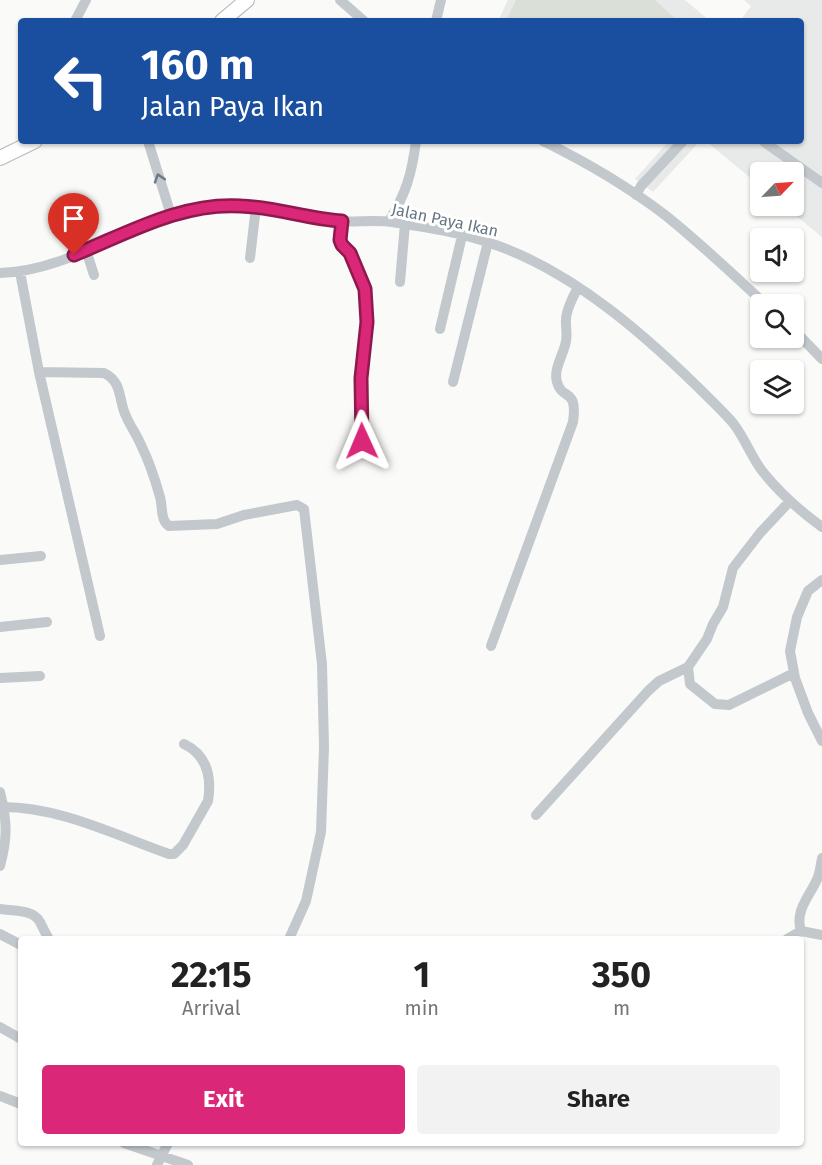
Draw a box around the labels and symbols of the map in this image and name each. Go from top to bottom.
north arrow [750,162,804,216]
one-way arrow [154,173,167,184]
pin [48,193,99,255]
street label: Jalan Paya Ikan [390,199,500,241]
position arrow [330,409,394,473]

